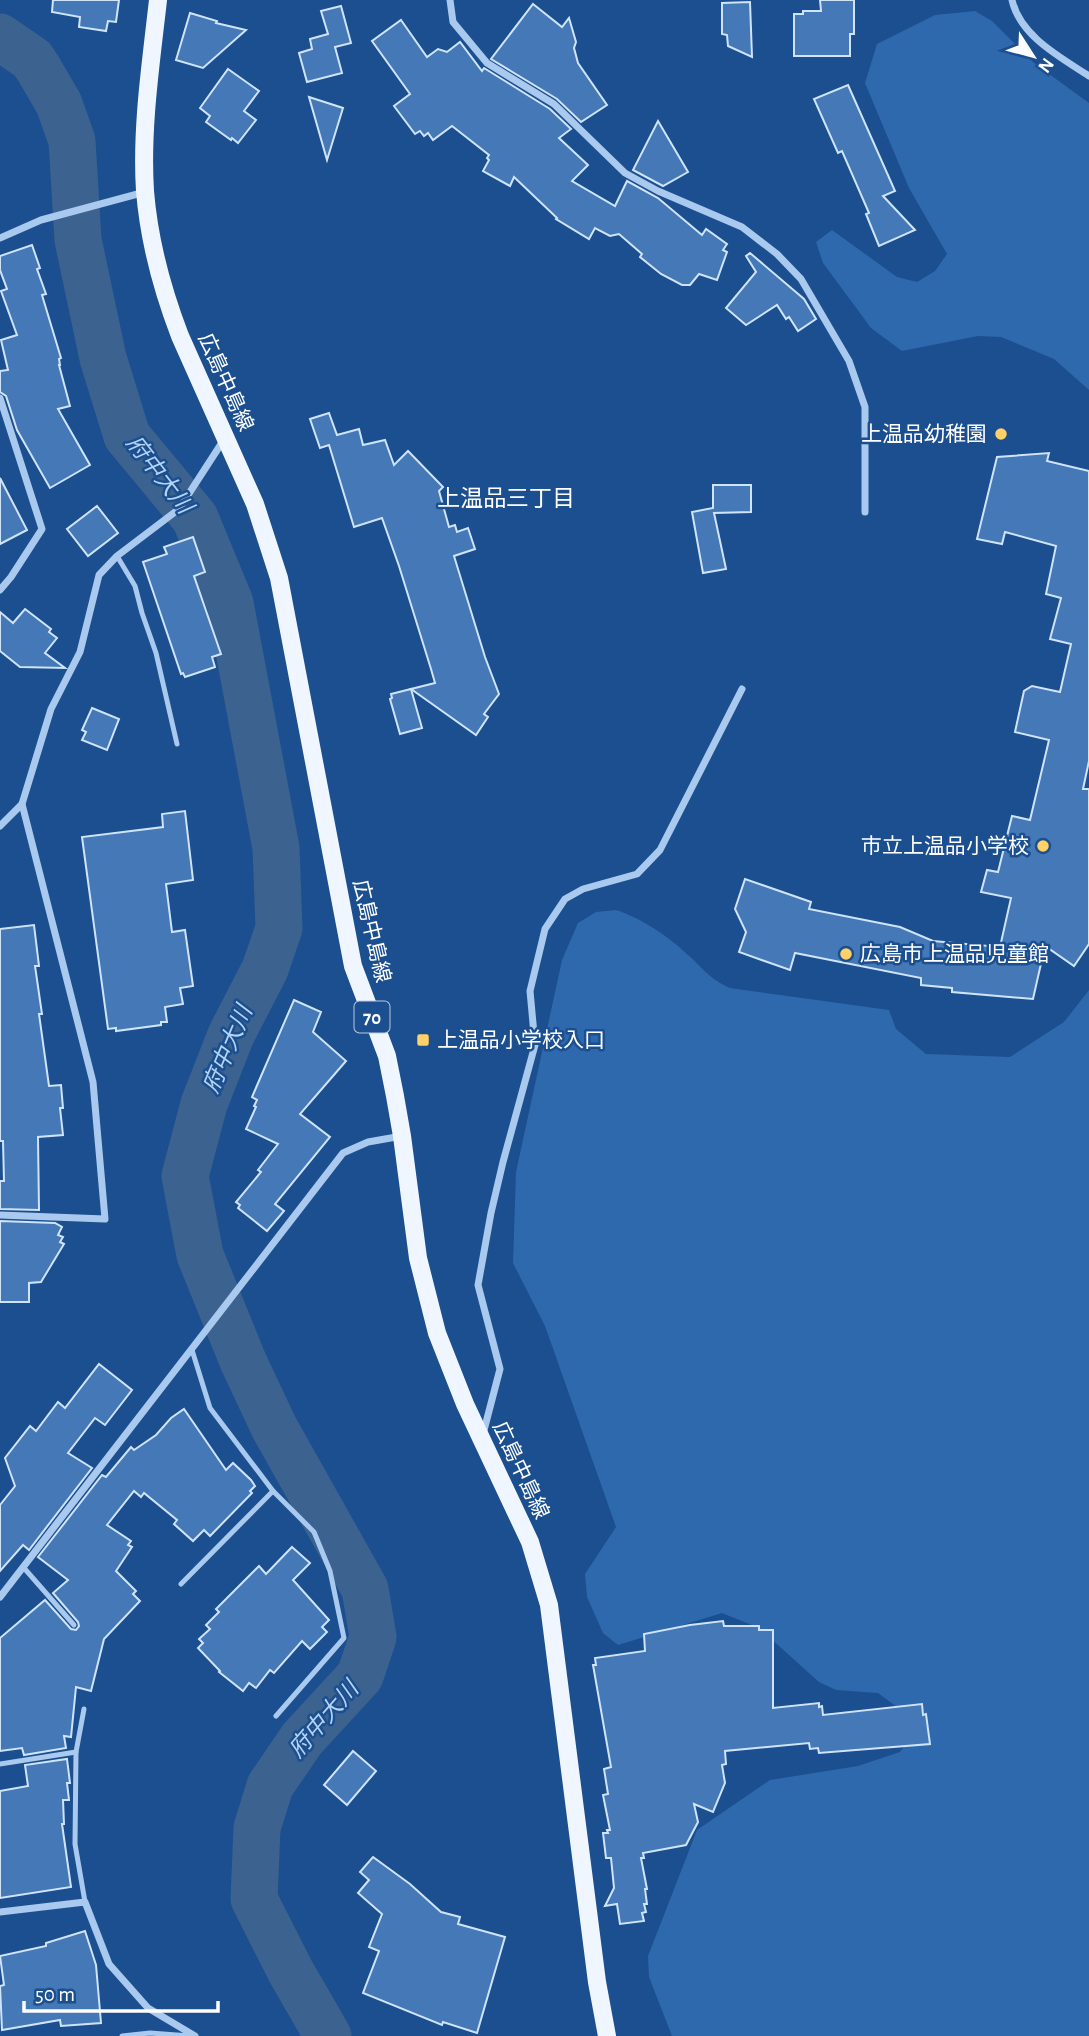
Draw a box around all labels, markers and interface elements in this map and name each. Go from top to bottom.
north arrow [998,21,1068,91]
text: N [1034,54,1057,76]
street label: 広島中島線 [195,330,257,434]
place label: 上温品幼稚園 [861,423,987,445]
marker: 上温品幼稚園 [993,426,1009,442]
water label: 府中大川 [121,430,200,521]
district label: 上温品三丁目 [437,486,575,511]
place label: 市立上温品小学校 [861,835,1029,857]
marker: 市立上温品小学校 [1035,838,1051,854]
street label: 広島中島線 [349,877,395,985]
place label: 広島市上温品児童館 [860,943,1049,965]
marker: 広島市上温品児童館 [838,946,854,962]
water label: 府中大川 [198,999,258,1096]
road number: 70 [354,1001,390,1032]
place label: 上温品小学校入口 [437,1029,605,1051]
marker: 上温品小学校入口 [415,1032,431,1048]
street label: 広島中島線 [489,1418,553,1522]
water label: 府中大川 [284,1674,365,1762]
scale bar [24,1969,219,2013]
text: 50 m [35,1984,75,2005]

